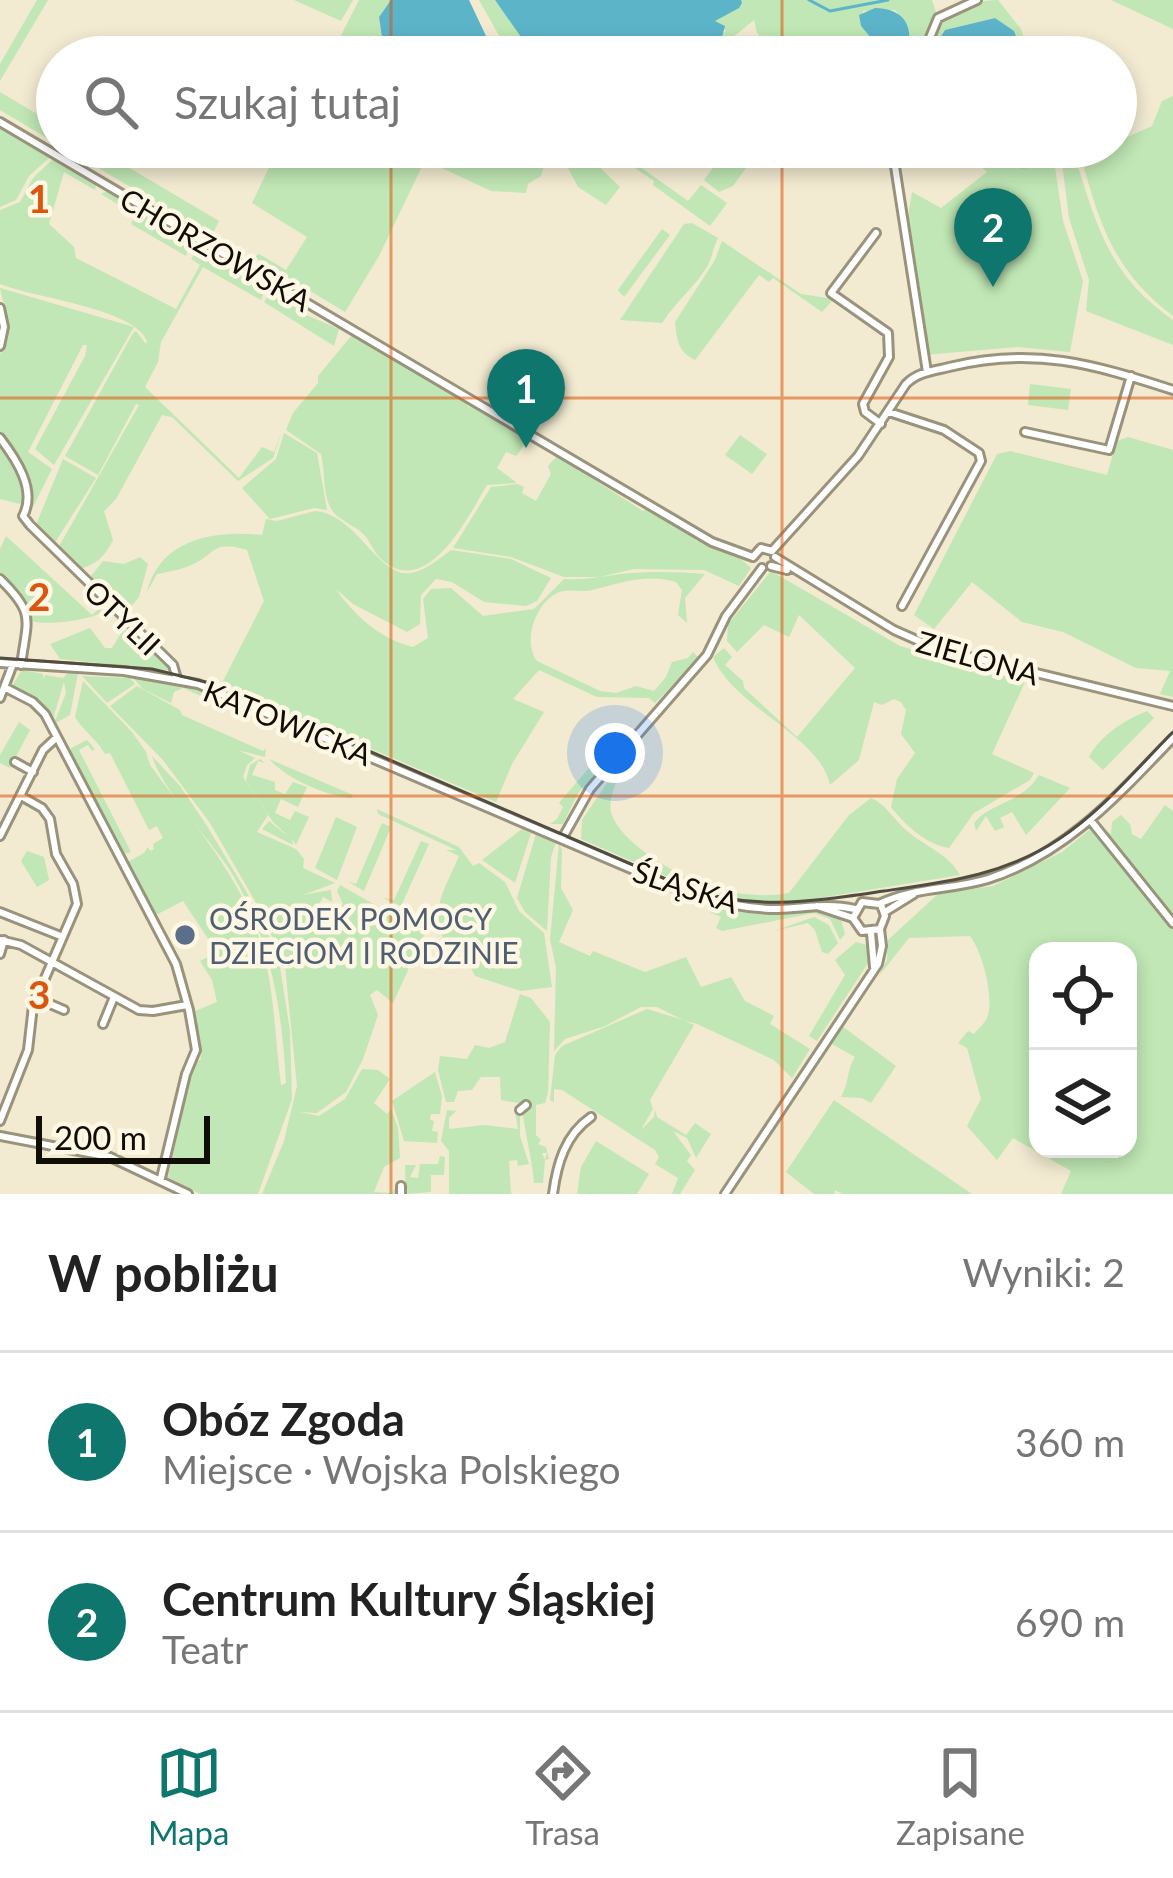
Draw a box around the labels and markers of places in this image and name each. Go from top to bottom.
pin: 2 [954,188,1032,287]
pin: 1 [487,349,565,448]
place label: OŚRODEK POMOCY DZIECIOM I RODZINIE [209,900,519,970]
marker: OŚRODEK POMOCY DZIECIOM I RODZINIE [172,922,198,948]

